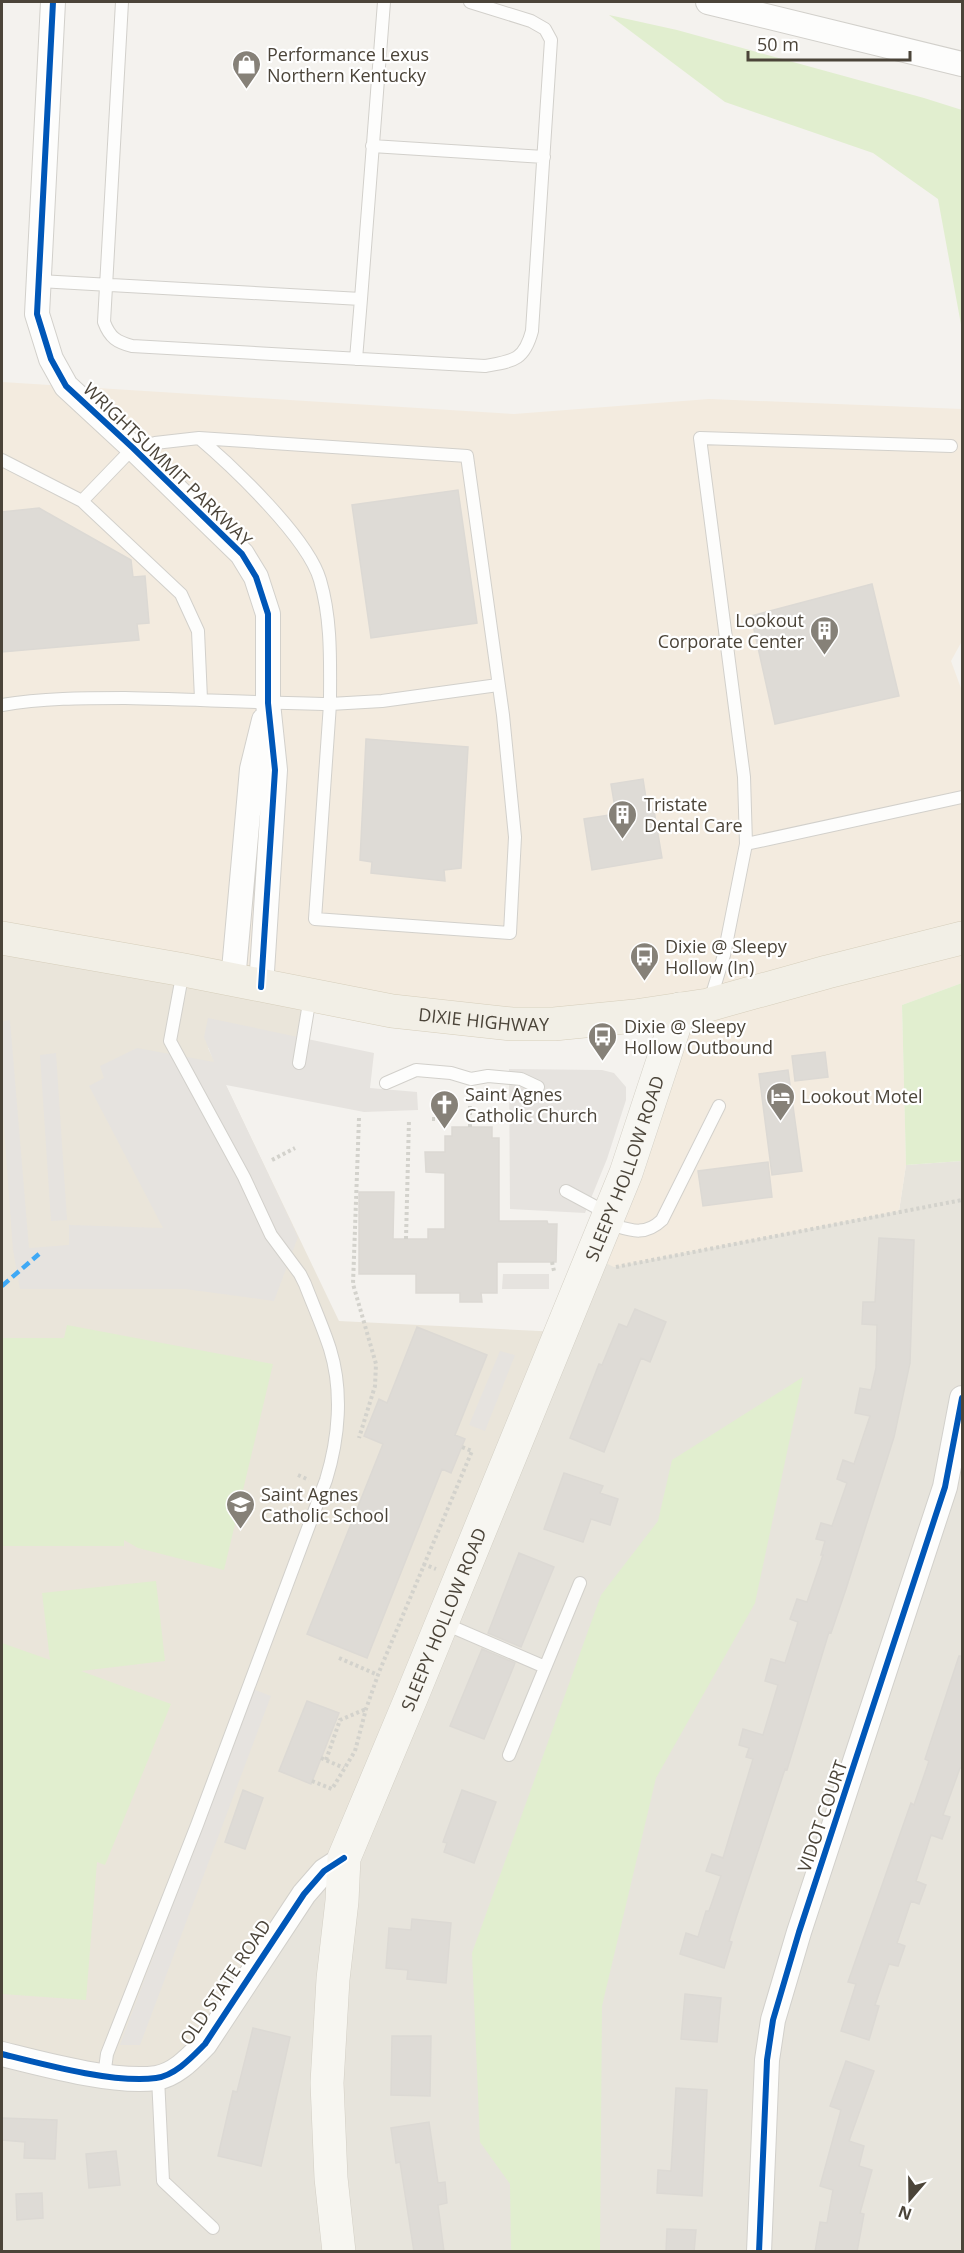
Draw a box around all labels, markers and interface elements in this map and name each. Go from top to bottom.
scale bar [748,24,910,62]
text: 50 m [757,32,799,56]
place label: Performance Lexus Northern Kentucky [267,42,429,87]
shop icon: Performance Lexus Northern Kentucky [230,48,262,90]
street label: WRIGHTSUMMIT PARKWAY [78,377,258,552]
place label: Lookout Corporate Center [658,608,805,653]
building icon: Lookout Corporate Center [809,614,841,656]
place label: Tristate Dental Care [644,792,743,837]
building icon: Tristate Dental Care [607,798,639,840]
place label: Dixie @ Sleepy Hollow (In) [665,934,788,979]
bus stop icon: Dixie @ Sleepy Hollow (In) [628,940,660,982]
street label: DIXIE HIGHWAY [417,1002,550,1036]
place label: Dixie @ Sleepy Hollow Outbound [624,1014,773,1059]
bus stop icon: Dixie @ Sleepy Hollow Outbound [587,1020,619,1062]
street label: SLEEPY HOLLOW ROAD [579,1072,669,1265]
hotel icon: Lookout Motel [764,1080,796,1122]
place label: Saint Agnes Catholic Church [465,1082,597,1127]
place label: Lookout Motel [801,1084,923,1108]
church icon: Saint Agnes Catholic Church [428,1088,460,1130]
place label: Saint Agnes Catholic School [261,1482,389,1527]
school or university icon: Saint Agnes Catholic School [224,1488,256,1530]
street label: SLEEPY HOLLOW ROAD [395,1524,492,1714]
street label: VIDOT COURT [792,1757,852,1875]
street label: OLD STATE ROAD [174,1915,276,2049]
north arrow [880,2169,940,2229]
text: N [895,2201,915,2226]

